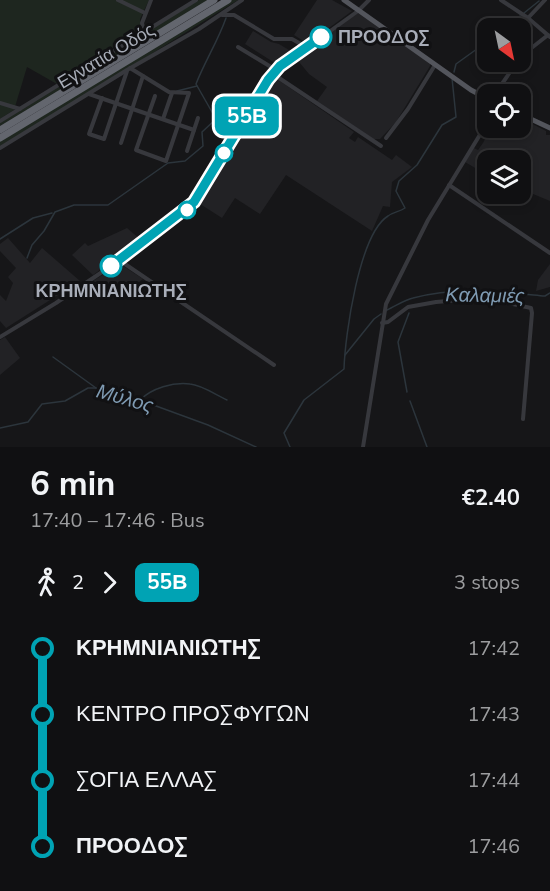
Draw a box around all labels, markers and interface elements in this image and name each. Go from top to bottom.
street label: Εγνατία Οδός [53,17,159,94]
north arrow [477,18,531,72]
map controls [477,18,531,204]
place label: ΠΡΟΟΔΟΣ [338,25,429,49]
marker: ΠΡΟΟΔΟΣ [310,26,332,48]
button: locate [477,84,531,138]
line badge: 55Β [212,96,282,136]
text: 55Β [227,102,267,130]
unlabelled marker [215,144,233,162]
button: layers [477,150,531,204]
unlabelled marker [178,201,196,219]
marker: ΚΡΗΜΝΙΑΝΙΩΤΗΣ [100,255,122,277]
place label: ΚΡΗΜΝΙΑΝΙΩΤΗΣ [35,279,187,303]
water label: Καλαμιές [445,281,525,310]
water label: Μύλος [93,377,157,420]
text: 6 min [30,462,115,507]
text: €2.40 [462,483,520,513]
text: 17:40 – 17:46 · Bus [30,507,205,534]
icon: walk [30,566,63,599]
icon: forward [93,566,126,599]
text: 55Β [147,568,187,596]
text: 2 [72,569,84,596]
text: 3 stops [454,569,520,596]
text: ΚΡΗΜΝΙΑΝΙΩΤΗΣ [76,633,261,663]
text: 17:42 [467,635,520,662]
text: ΚΕΝΤΡΟ ΠΡΟΣΦΥΓΩΝ [76,699,310,729]
text: 17:43 [467,701,520,728]
text: ΣΟΓΙΑ ΕΛΛΑΣ [76,765,217,795]
text: 17:44 [467,767,520,794]
text: ΠΡΟΟΔΟΣ [76,831,187,861]
text: 17:46 [467,833,520,860]

